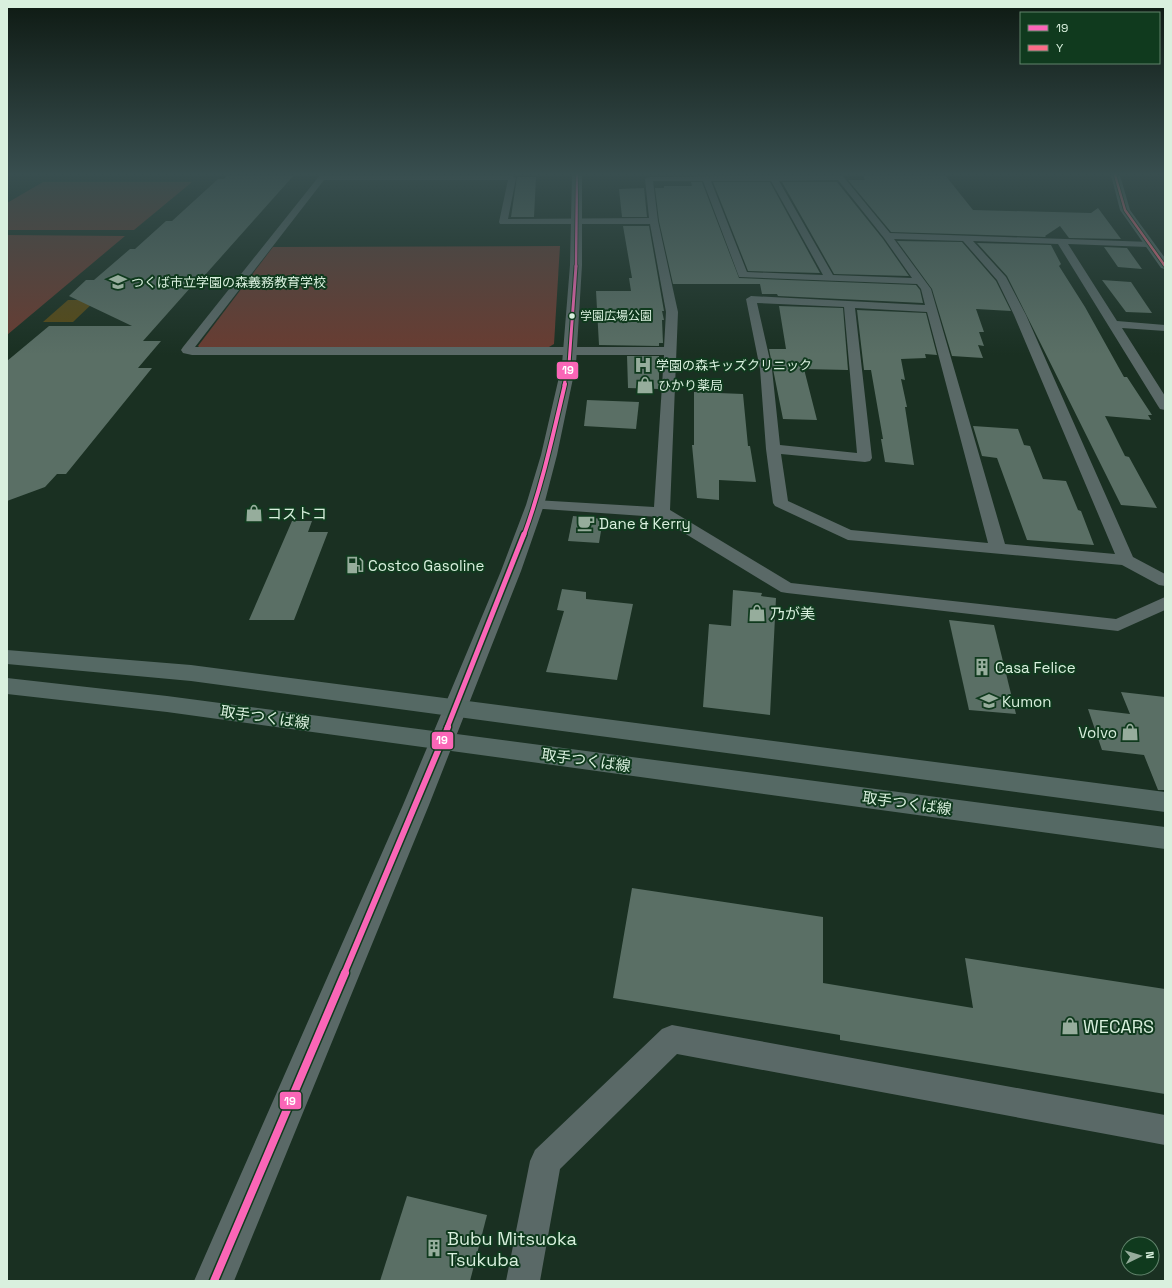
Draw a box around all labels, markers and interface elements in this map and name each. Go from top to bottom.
legend [1020,12,1160,64]
text: 19 [1056,20,1068,36]
text: Y [1056,40,1064,56]
school or university icon: つくば市立学園の森義務教育学校 [108,272,128,292]
place label: つくば市立学園の森義務教育学校 [131,274,326,291]
place label: 学園広場公園 [580,308,652,324]
marker: 学園広場公園 [567,311,577,321]
hospital icon: 学園の森キッズクリニック [633,355,653,375]
place label: 学園の森キッズクリニック [656,357,812,374]
line badge: 19 [556,361,579,380]
text: 19 [562,363,574,377]
shop icon: ひかり薬局 [635,375,655,395]
place label: ひかり薬局 [658,377,723,394]
shop icon: コストコ [244,503,264,523]
place label: コストコ [267,504,327,523]
cafe icon: Dane & Kerry [576,513,596,533]
place label: Dane & Kerry [599,514,691,533]
fuel station icon: Costco Gasoline [345,555,365,575]
place label: Costco Gasoline [368,556,485,575]
shop icon: 乃が美 [747,603,767,623]
place label: 乃が美 [770,604,815,623]
building icon: Casa Felice [972,657,992,677]
place label: Casa Felice [995,658,1076,677]
school or university icon: Kumon [979,691,999,711]
place label: Kumon [1002,692,1052,711]
street label: 取手つくば線 [219,701,311,733]
shop icon: Volvo [1120,722,1140,742]
place label: Volvo [1078,723,1117,742]
line badge: 19 [431,731,454,750]
text: 19 [436,733,448,747]
street label: 取手つくば線 [540,744,632,776]
street label: 取手つくば線 [861,787,953,819]
place label: WECARS [1083,1015,1154,1038]
shop icon: WECARS [1060,1016,1080,1036]
line badge: 19 [279,1091,302,1110]
text: 19 [284,1094,296,1108]
place label: Bubu Mitsuoka Tsukuba [447,1227,577,1271]
north arrow [1120,1236,1160,1276]
building icon: Bubu Mitsuoka Tsukuba [424,1238,444,1258]
text: N [1143,1251,1157,1259]

